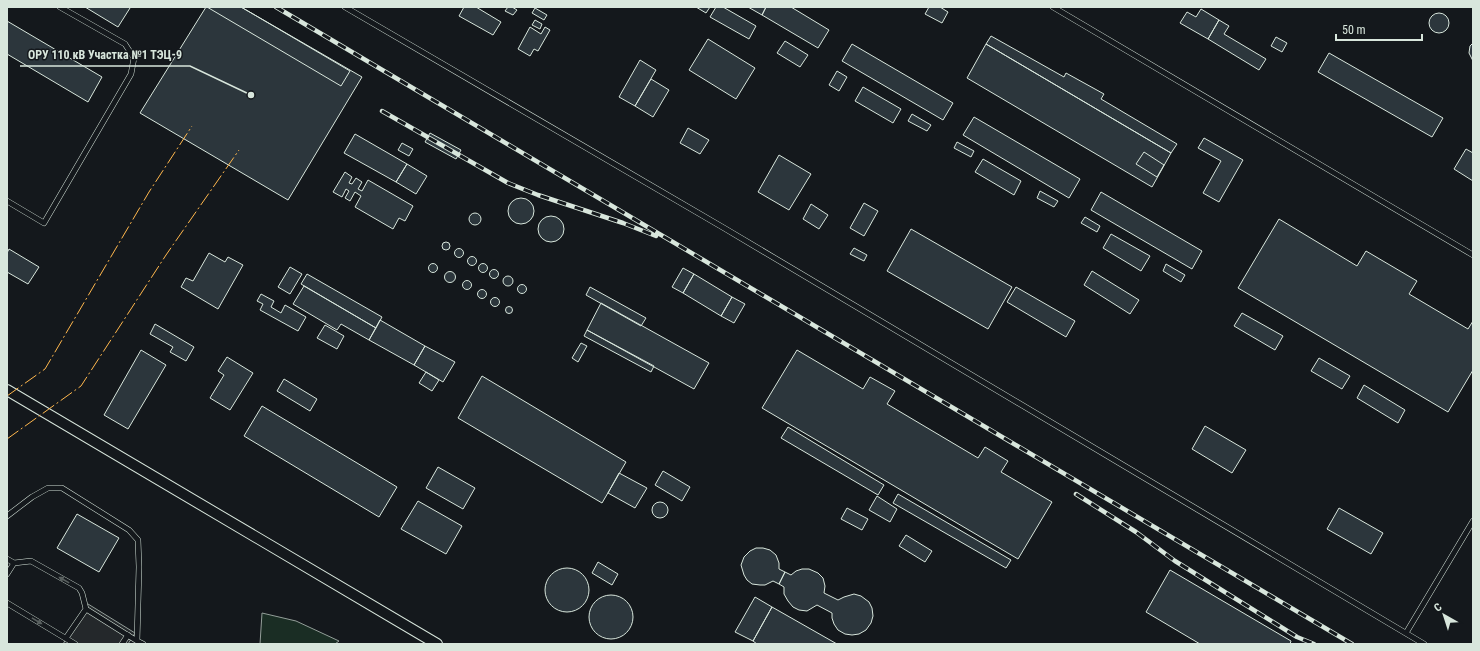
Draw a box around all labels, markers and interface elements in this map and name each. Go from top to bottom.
scale bar [1336,16,1422,42]
text: 50 m [1342,23,1366,37]
callout: ОРУ 110 кВ Участка №1 ТЭЦ-9 [20,42,190,66]
text: ОРУ 110 кВ Участка №1 ТЭЦ-9 [28,48,182,62]
one-way arrow [59,576,70,583]
north arrow [1424,595,1464,635]
text: С [1431,601,1445,615]
one-way arrow [31,617,43,624]

